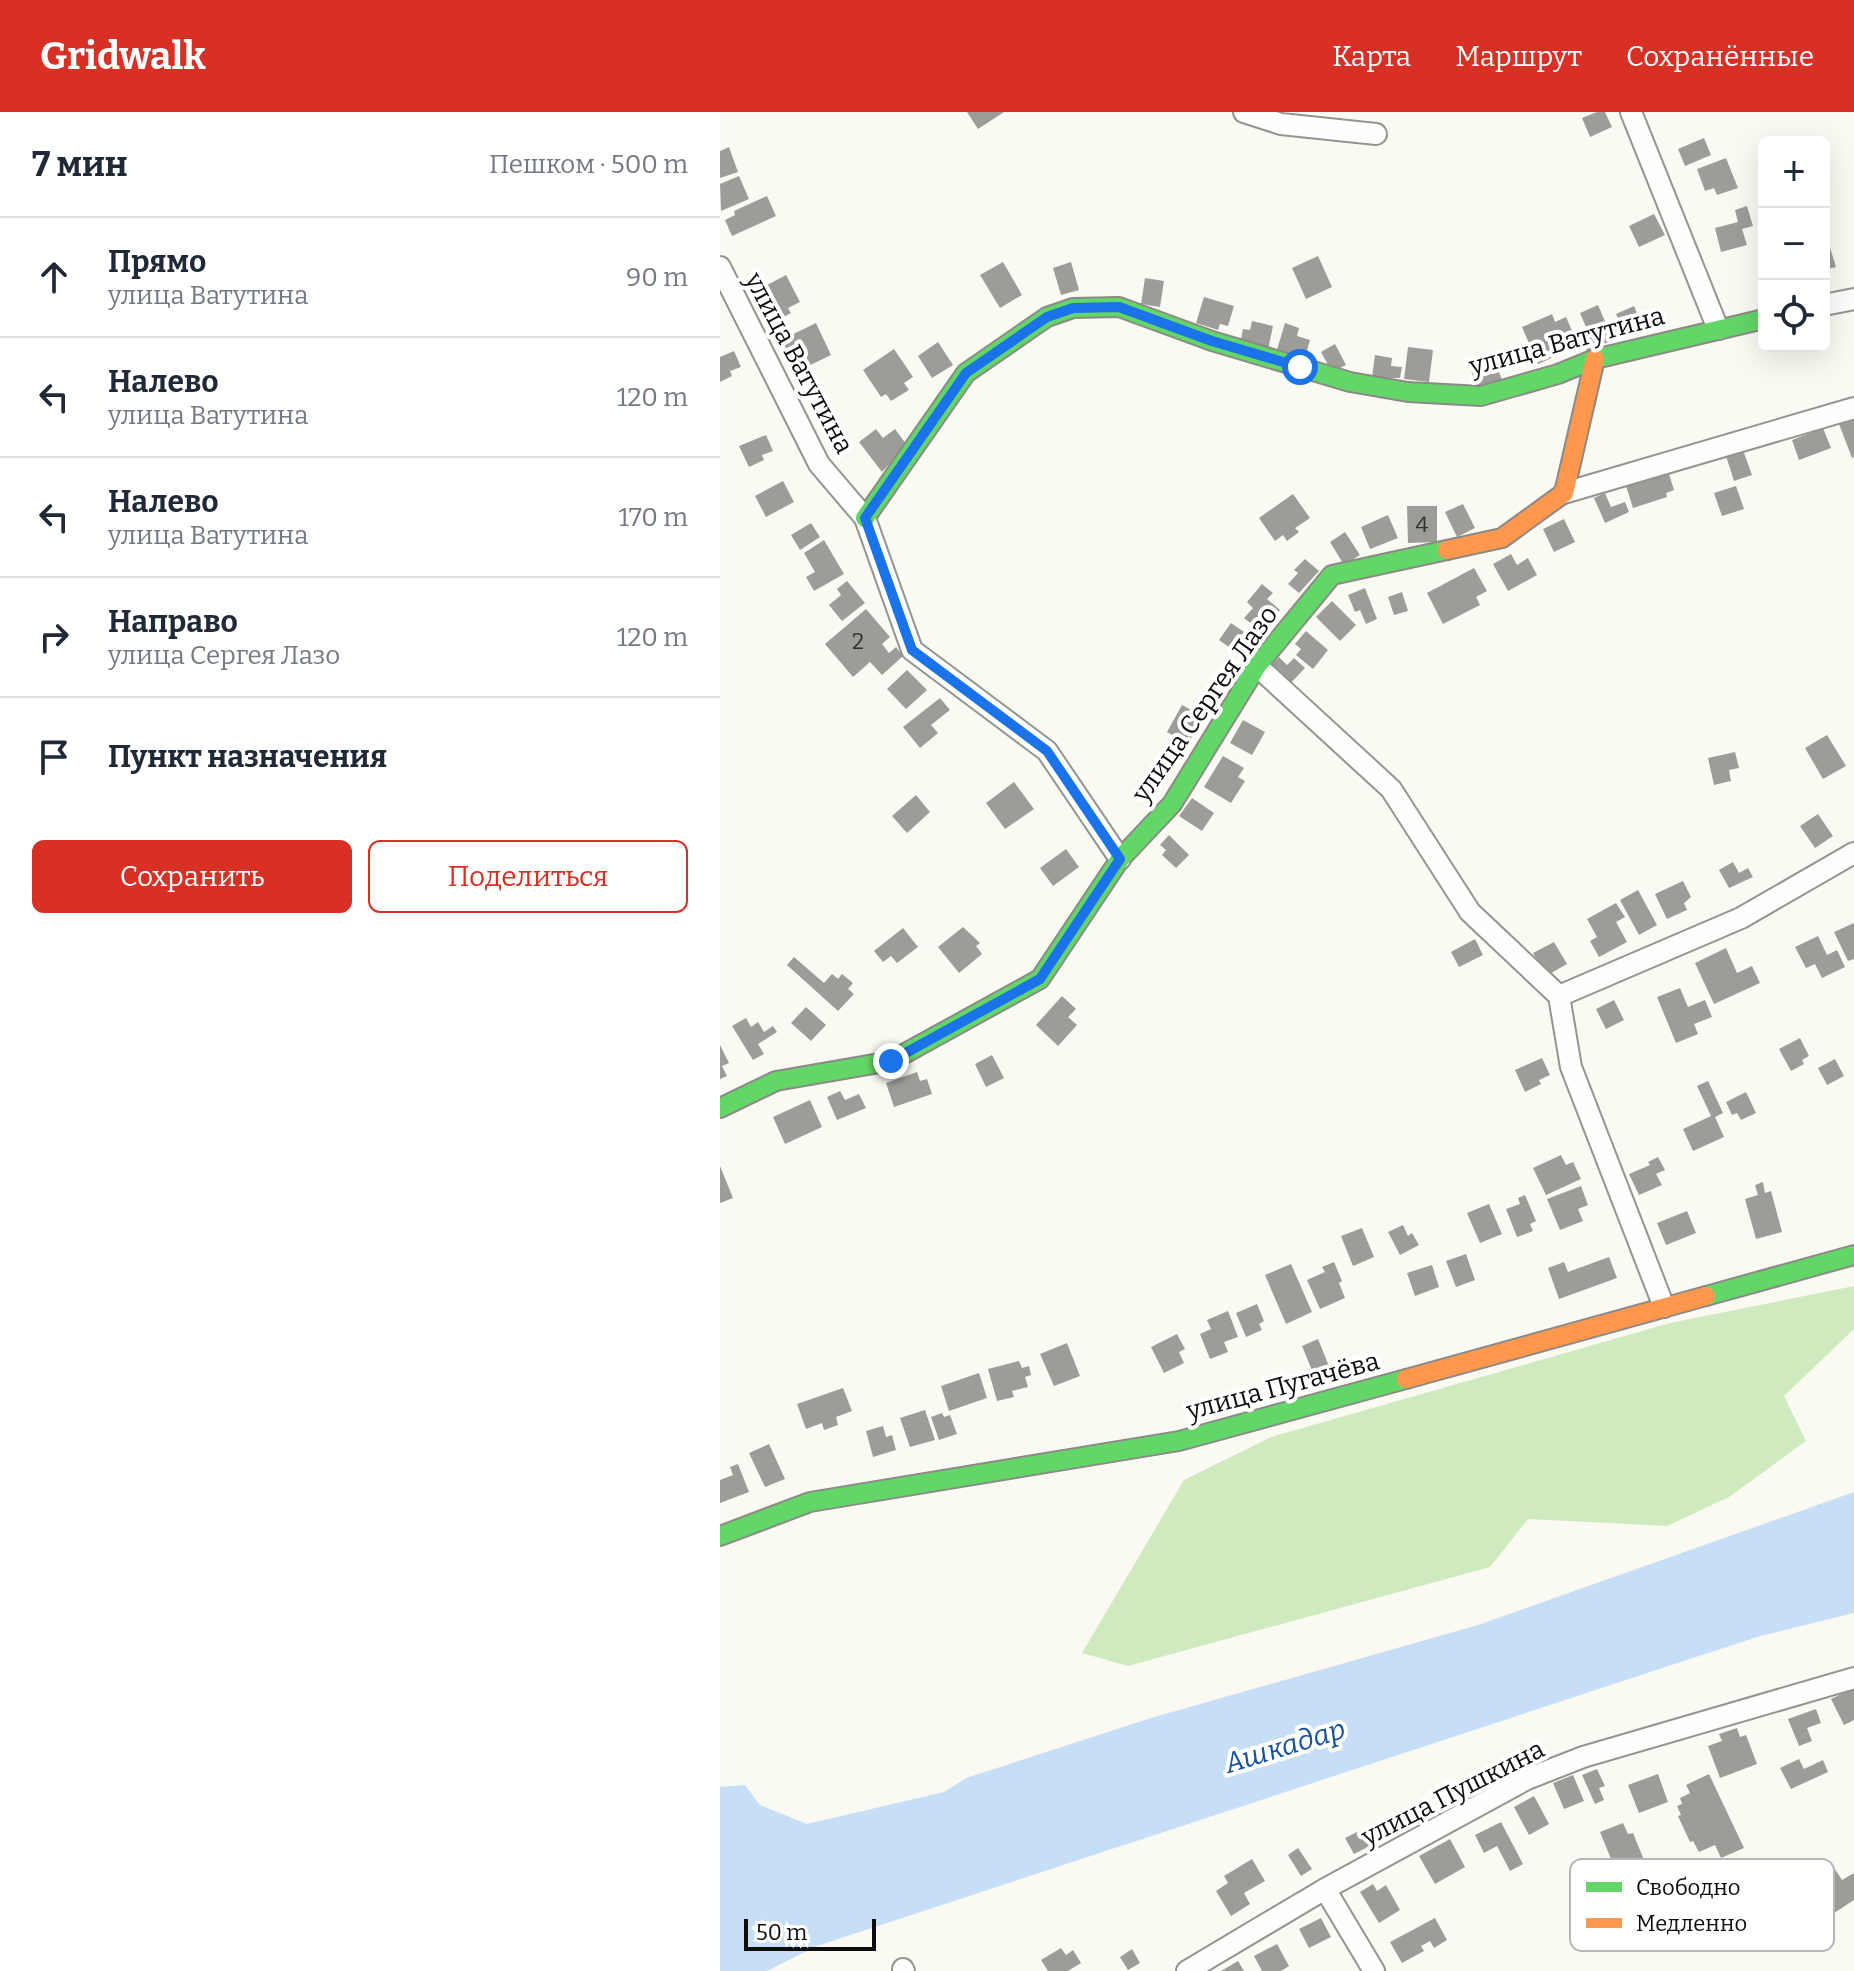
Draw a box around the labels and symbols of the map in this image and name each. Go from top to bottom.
street label: улица Ватутина [738,266,860,459]
street label: улица Ватутина [1465,300,1668,382]
route start [1282,349,1318,385]
house number: 4 [1416,511,1429,538]
street label: улица Сергея Лазо [1125,600,1284,809]
house number: 2 [852,628,864,655]
route end [873,1043,909,1079]
street label: улица Пугачёва [1182,1345,1383,1427]
water label: Ашкадар [1219,1712,1349,1781]
street label: улица Пушкина [1355,1733,1550,1853]
legend [1570,1859,1834,1951]
text: Свободно [1636,1874,1740,1901]
text: Медленно [1636,1910,1747,1937]
scale bar [744,1915,876,1951]

